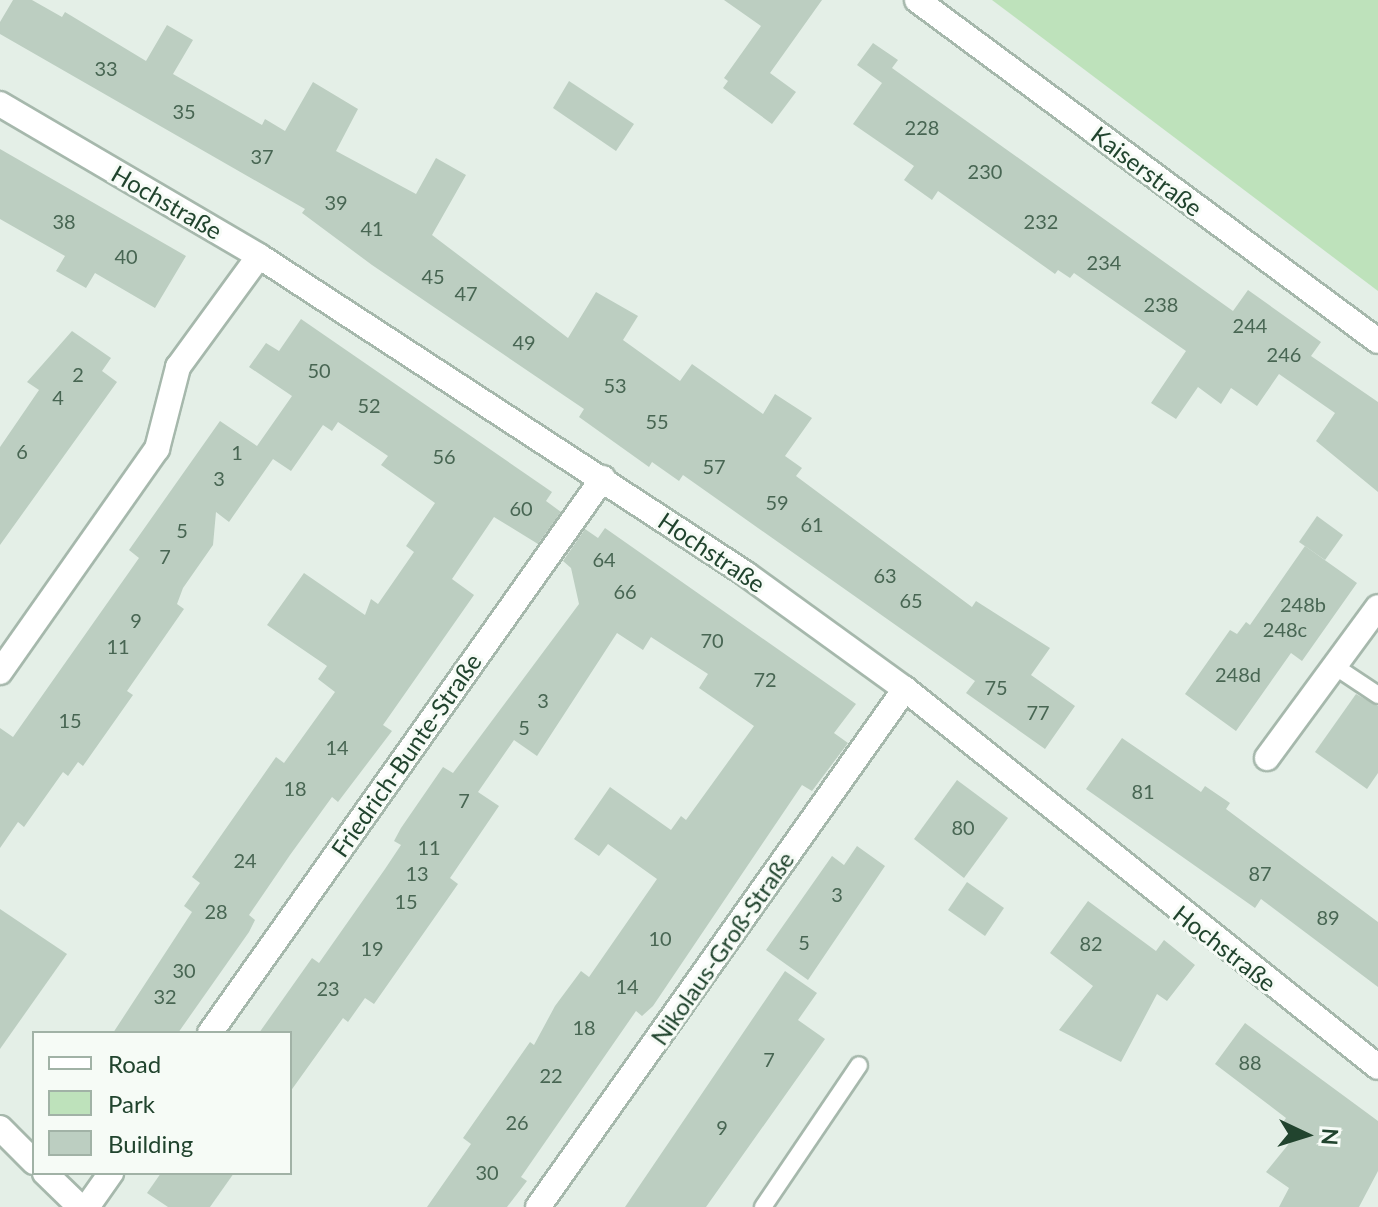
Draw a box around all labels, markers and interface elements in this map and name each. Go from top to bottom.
house number: 33 [94,56,118,80]
house number: 35 [172,99,196,123]
house number: 228 [905,115,939,139]
street label: Kaiserstraße [1086,120,1208,222]
house number: 37 [250,144,274,168]
street label: Hochstraße [107,159,227,245]
house number: 230 [968,159,1002,183]
house number: 39 [324,190,348,214]
house number: 38 [52,209,76,233]
house number: 232 [1024,209,1058,233]
house number: 41 [360,216,384,240]
house number: 40 [114,244,138,268]
house number: 234 [1087,250,1121,274]
house number: 45 [421,264,445,288]
house number: 47 [454,281,478,305]
house number: 238 [1144,292,1178,316]
house number: 244 [1233,313,1267,337]
house number: 49 [512,330,536,354]
house number: 246 [1267,342,1301,366]
house number: 50 [307,358,331,382]
house number: 2 [72,362,84,386]
house number: 53 [603,373,627,397]
house number: 4 [52,385,64,409]
house number: 52 [357,393,381,417]
house number: 55 [645,409,669,433]
house number: 6 [16,439,28,463]
house number: 1 [231,440,243,464]
house number: 56 [432,444,456,468]
house number: 57 [702,454,726,478]
house number: 3 [213,466,225,490]
house number: 59 [765,490,789,514]
house number: 60 [509,496,533,520]
street label: Hochstraße [653,506,771,598]
house number: 61 [800,512,824,536]
house number: 5 [176,518,188,542]
house number: 7 [159,544,171,568]
house number: 64 [592,547,616,571]
house number: 63 [873,563,897,587]
house number: 66 [613,579,637,603]
house number: 65 [899,588,923,612]
house number: 248b [1280,592,1326,616]
house number: 9 [130,608,142,632]
house number: 248c [1263,617,1307,641]
house number: 70 [700,628,724,652]
house number: 11 [106,634,130,658]
street label: Friedrich-Bunte-Straße [325,648,487,862]
house number: 248d [1215,662,1261,686]
house number: 72 [753,667,777,691]
house number: 75 [984,675,1008,699]
house number: 3 [537,688,549,712]
house number: 77 [1026,700,1050,724]
house number: 15 [58,708,82,732]
house number: 5 [518,715,530,739]
house number: 14 [325,735,349,759]
house number: 18 [283,776,307,800]
house number: 81 [1131,779,1155,803]
house number: 7 [458,788,470,812]
house number: 80 [951,815,975,839]
house number: 11 [417,835,441,859]
street label: Nikolaus-Groß-Straße [644,846,800,1050]
house number: 24 [233,848,257,872]
house number: 13 [405,861,429,885]
house number: 87 [1248,861,1272,885]
house number: 3 [831,882,843,906]
house number: 15 [394,889,418,913]
house number: 28 [204,899,228,923]
street label: Hochstraße [1168,899,1282,997]
house number: 89 [1316,905,1340,929]
house number: 10 [648,926,672,950]
house number: 5 [798,930,810,954]
house number: 82 [1079,931,1103,955]
house number: 19 [360,936,384,960]
house number: 30 [172,958,196,982]
house number: 14 [615,974,639,998]
house number: 23 [316,976,340,1000]
house number: 32 [153,984,177,1008]
house number: 18 [572,1015,596,1039]
legend [32,1031,292,1175]
house number: 7 [763,1047,775,1071]
text: Road [108,1049,161,1078]
house number: 88 [1238,1050,1262,1074]
house number: 22 [539,1063,563,1087]
text: Park [108,1089,155,1118]
north arrow [1266,1095,1346,1175]
house number: 26 [505,1110,529,1134]
house number: 9 [716,1115,728,1139]
text: N [1316,1127,1344,1146]
text: Building [108,1129,193,1158]
house number: 30 [475,1160,499,1184]

